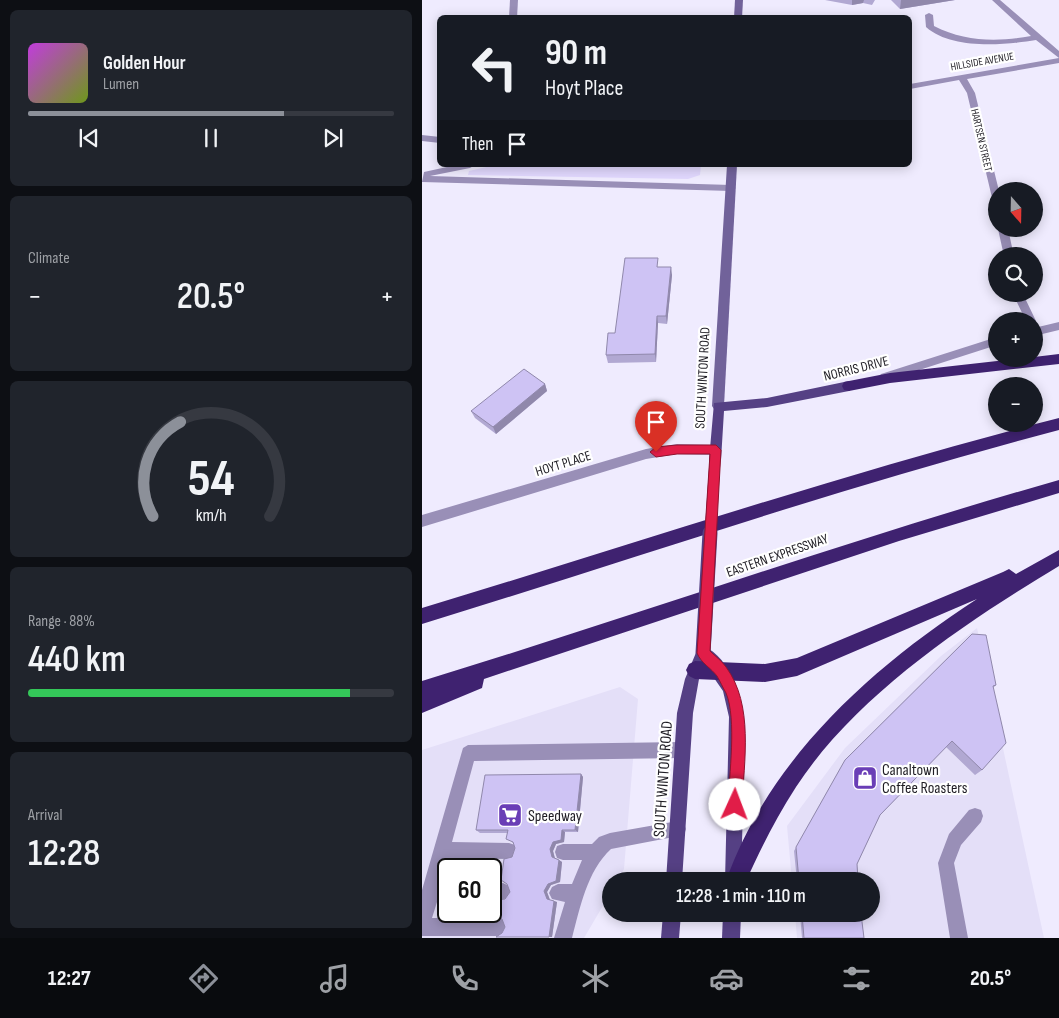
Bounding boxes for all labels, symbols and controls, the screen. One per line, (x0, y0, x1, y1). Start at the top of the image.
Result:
text: 90 m (545, 32, 607, 75)
icon: left (462, 35, 527, 100)
street label: HILLSIDE AVENUE (949, 50, 1015, 73)
text: Golden Hour (103, 52, 186, 75)
text: Lumen (103, 75, 139, 94)
text: Hoyt Place (545, 75, 623, 102)
street label: HARTSEN STREET (968, 108, 995, 173)
icon: previous (75, 124, 103, 152)
icon: pause (197, 124, 225, 152)
icon: next (319, 124, 347, 152)
icon: arrive (503, 130, 531, 158)
text: Then (462, 133, 493, 156)
north arrow (988, 182, 1043, 238)
map controls (988, 182, 1043, 432)
button: search (988, 247, 1043, 302)
text: Climate (28, 249, 70, 268)
text: 20.5° (177, 274, 245, 319)
text: − (28, 280, 42, 313)
text: + (380, 280, 394, 313)
button: + (988, 312, 1043, 367)
street label: SOUTH WINTON ROAD (691, 327, 714, 429)
street label: NORRIS DRIVE (822, 352, 891, 385)
button: − (988, 377, 1043, 432)
pin (635, 401, 677, 452)
icon: arrive (642, 408, 670, 436)
street label: HOYT PLACE (533, 447, 593, 480)
text: 54 (187, 448, 235, 511)
text: km/h (196, 505, 226, 526)
street label: EASTERN EXPRESSWAY (724, 530, 830, 581)
text: Range · 88% (28, 612, 95, 631)
text: 440 km (28, 637, 126, 682)
street label: SOUTH WINTON ROAD (650, 720, 677, 838)
place label: Canaltown Coffee Roasters (882, 761, 968, 798)
shop icon: Canaltown Coffee Roasters (852, 765, 878, 791)
position arrow (708, 778, 760, 830)
supermarket icon: Speedway (497, 802, 523, 828)
text: Arrival (28, 806, 62, 825)
place label: Speedway (528, 807, 582, 826)
text: 12:28 (28, 831, 100, 876)
speed limit sign: 60 (437, 858, 502, 923)
text: 12:28 · 1 min · 110 m (676, 885, 806, 908)
icon: directions (186, 961, 221, 996)
icon: music (317, 961, 352, 996)
icon: phone (447, 961, 482, 996)
icon: climate (578, 961, 613, 996)
icon: car (709, 961, 744, 996)
icon: filters (839, 961, 874, 996)
text: 12:27 (48, 965, 90, 992)
text: 20.5° (970, 965, 1011, 992)

